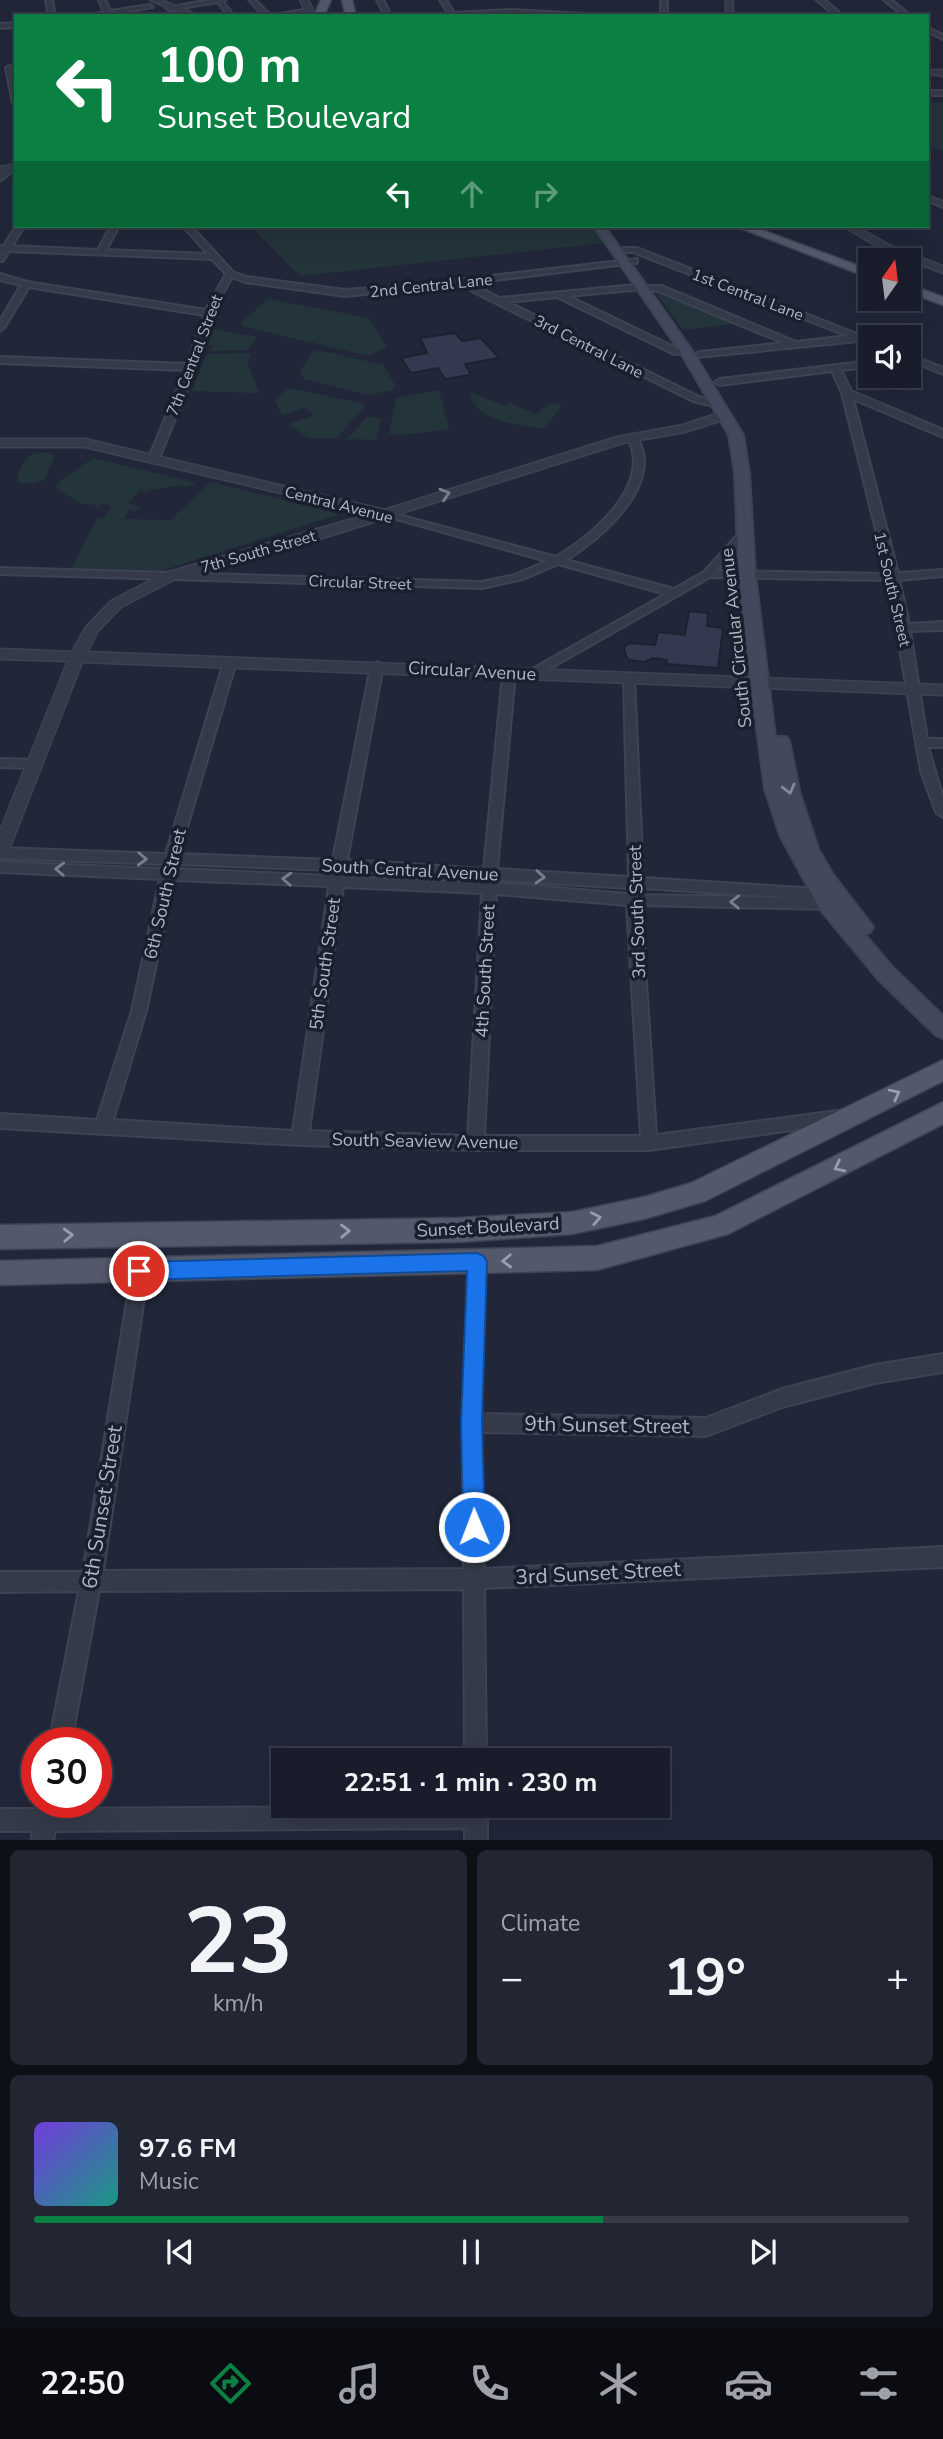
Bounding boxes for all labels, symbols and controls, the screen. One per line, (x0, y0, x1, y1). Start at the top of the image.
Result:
text: 100 m (157, 32, 301, 99)
icon: left (42, 42, 133, 133)
text: Sunset Boulevard (157, 96, 411, 139)
icon: left (380, 175, 418, 213)
icon: ahead (453, 175, 491, 213)
icon: right (526, 175, 564, 213)
north arrow (858, 248, 920, 312)
map controls (858, 248, 921, 388)
street label: 1st Central Lane (689, 264, 807, 326)
street label: 2nd Central Lane (369, 269, 494, 303)
street label: 7th Central Street (162, 291, 228, 419)
street label: 3rd Central Lane (530, 310, 647, 384)
button: sound (858, 325, 921, 388)
street label: Central Avenue (282, 481, 395, 529)
one-way arrow (439, 487, 451, 502)
street label: 7th South Street (198, 525, 319, 579)
street label: 1st South Street (868, 530, 916, 649)
street label: South Circular Avenue (715, 547, 757, 729)
street label: Circular Street (308, 570, 412, 596)
street label: Circular Avenue (407, 656, 537, 686)
one-way arrow (781, 783, 795, 795)
street label: 6th South Street (138, 826, 192, 962)
street label: 3rd South Street (623, 844, 651, 979)
one-way arrow (136, 851, 147, 866)
street label: South Central Avenue (321, 853, 499, 887)
one-way arrow (54, 861, 65, 876)
one-way arrow (535, 869, 546, 884)
one-way arrow (282, 872, 293, 887)
one-way arrow (729, 894, 739, 910)
street label: 5th South Street (304, 896, 346, 1032)
street label: 4th South Street (470, 903, 501, 1038)
one-way arrow (888, 1089, 900, 1103)
street label: South Seaview Avenue (332, 1127, 518, 1155)
one-way arrow (834, 1158, 846, 1172)
street label: Sunset Boulevard (416, 1211, 560, 1243)
one-way arrow (590, 1212, 602, 1227)
one-way arrow (340, 1223, 350, 1239)
one-way arrow (63, 1228, 74, 1243)
pin (109, 1241, 169, 1301)
icon: arrive (120, 1252, 158, 1290)
one-way arrow (501, 1253, 512, 1269)
street label: 9th Sunset Street (524, 1410, 690, 1440)
street label: 6th Sunset Street (75, 1423, 129, 1591)
position arrow (437, 1490, 511, 1564)
street label: 3rd Sunset Street (515, 1555, 682, 1591)
speed limit sign: 30 (21, 1727, 112, 1818)
text: 22:51 · 1 min · 230 m (344, 1765, 597, 1800)
text: 23 (184, 1880, 293, 2004)
text: Climate (501, 1908, 580, 1939)
text: 19° (664, 1942, 746, 2013)
text: − (501, 1953, 523, 2004)
text: + (886, 1953, 909, 2004)
text: km/h (213, 1988, 264, 2019)
text: 97.6 FM (139, 2131, 236, 2166)
text: Music (139, 2166, 199, 2197)
icon: previous (161, 2233, 199, 2271)
icon: pause (452, 2233, 490, 2271)
icon: next (744, 2233, 782, 2271)
icon: directions (206, 2359, 255, 2408)
icon: music (335, 2359, 384, 2408)
icon: phone (465, 2359, 514, 2408)
icon: climate (594, 2359, 643, 2408)
icon: car (724, 2359, 773, 2408)
icon: filters (854, 2359, 903, 2408)
text: 22:50 (40, 2362, 125, 2405)

